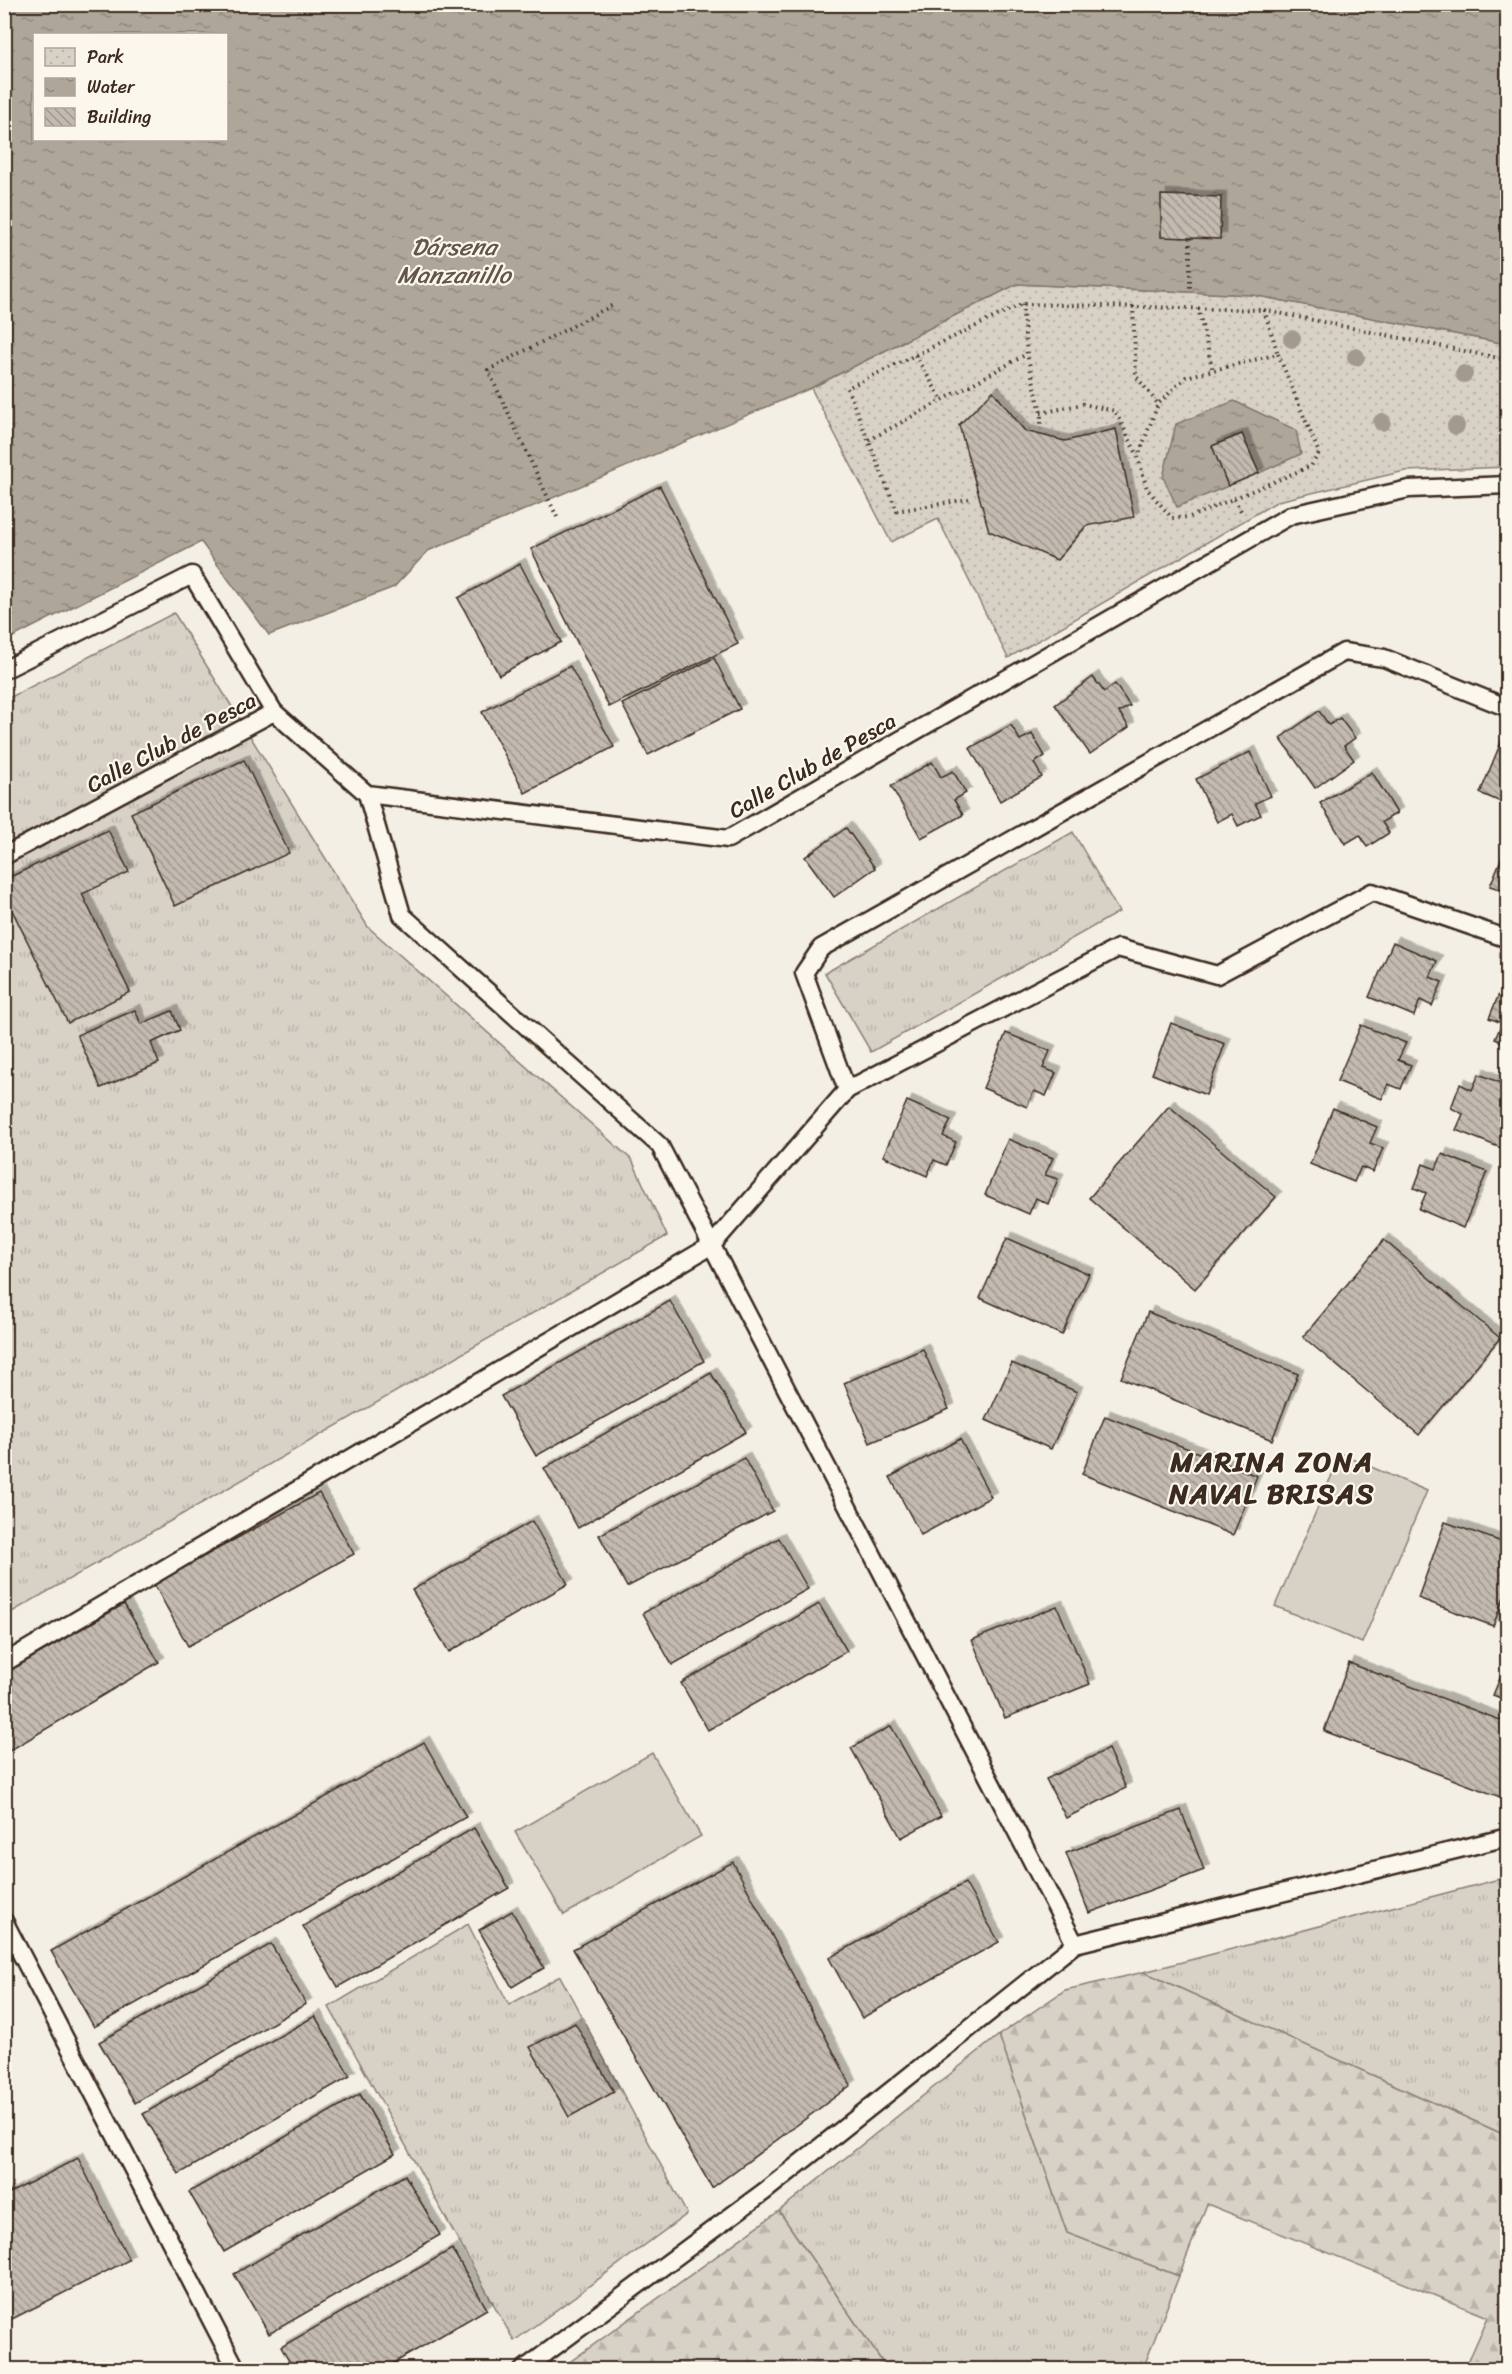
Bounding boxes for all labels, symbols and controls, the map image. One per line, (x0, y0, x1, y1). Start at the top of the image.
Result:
legend (33, 33, 228, 141)
text: Park (87, 41, 124, 73)
text: Water (87, 71, 136, 103)
text: Building (87, 101, 151, 133)
water label: Dársena Manzanillo (397, 226, 513, 296)
street label: Calle Club de Pesca (79, 681, 264, 804)
street label: Calle Club de Pesca (721, 701, 904, 829)
district label: MARINA ZONA NAVAL BRISAS (1168, 1437, 1375, 1518)

